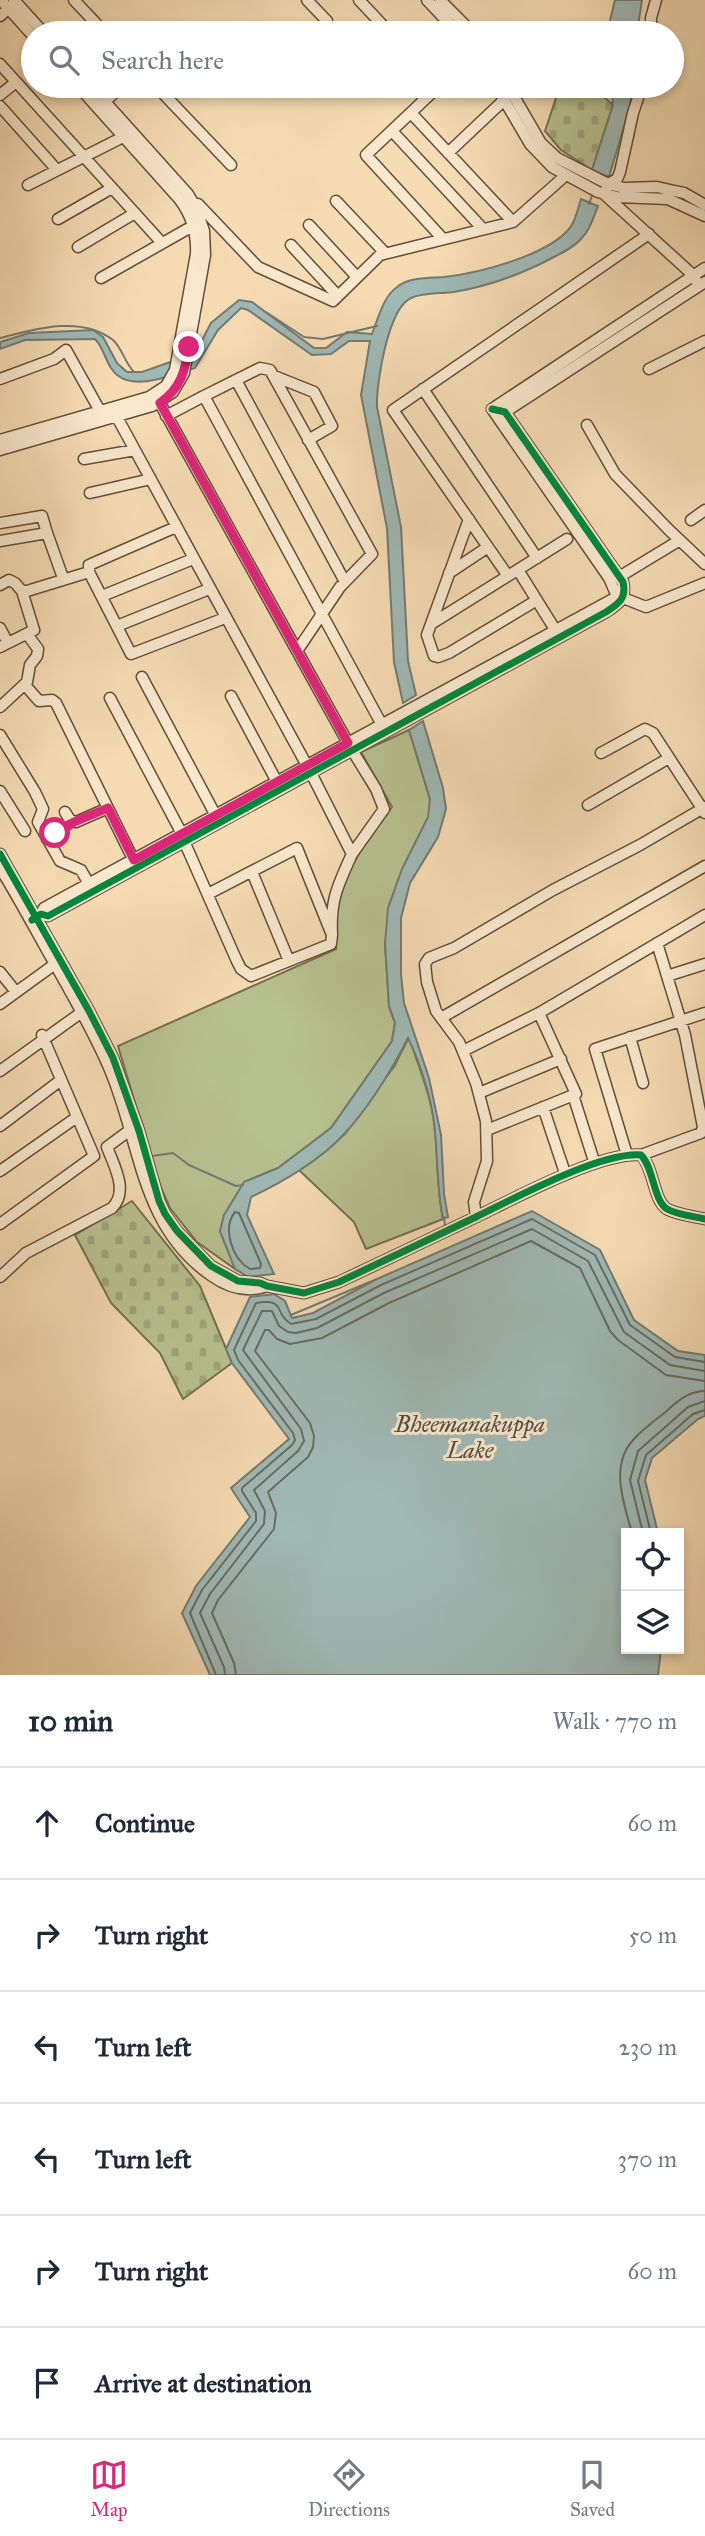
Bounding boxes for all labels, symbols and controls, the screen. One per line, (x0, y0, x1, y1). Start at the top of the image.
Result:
search box (21, 21, 684, 98)
icon: search (45, 41, 83, 79)
text: Search here (101, 44, 224, 76)
route end (173, 331, 204, 362)
route start (39, 817, 70, 848)
water label: Bheemanakuppa Lake (394, 1410, 545, 1464)
map controls (621, 1528, 684, 1654)
button: locate (621, 1528, 684, 1591)
button: layers (621, 1591, 684, 1654)
text: 10 min (28, 1703, 113, 1739)
text: Walk · 770 m (553, 1707, 677, 1735)
icon: ahead (28, 1804, 66, 1842)
text: Continue (95, 1807, 195, 1839)
text: 60 m (628, 1809, 677, 1837)
icon: right (28, 1916, 66, 1954)
text: Turn right (95, 1919, 208, 1951)
text: 50 m (629, 1921, 677, 1949)
icon: left (28, 2028, 66, 2066)
text: Turn left (95, 2031, 191, 2063)
text: 230 m (619, 2033, 677, 2061)
icon: left (28, 2140, 66, 2178)
text: Turn left (95, 2143, 191, 2175)
text: 370 m (618, 2145, 677, 2173)
icon: right (28, 2252, 66, 2290)
text: Turn right (95, 2255, 208, 2287)
text: 60 m (628, 2257, 677, 2285)
icon: arrive (28, 2364, 66, 2402)
text: Arrive at destination (95, 2367, 312, 2399)
tab: Map (90, 2456, 128, 2521)
tab: Directions (308, 2456, 390, 2521)
tab: Saved (570, 2456, 615, 2521)

